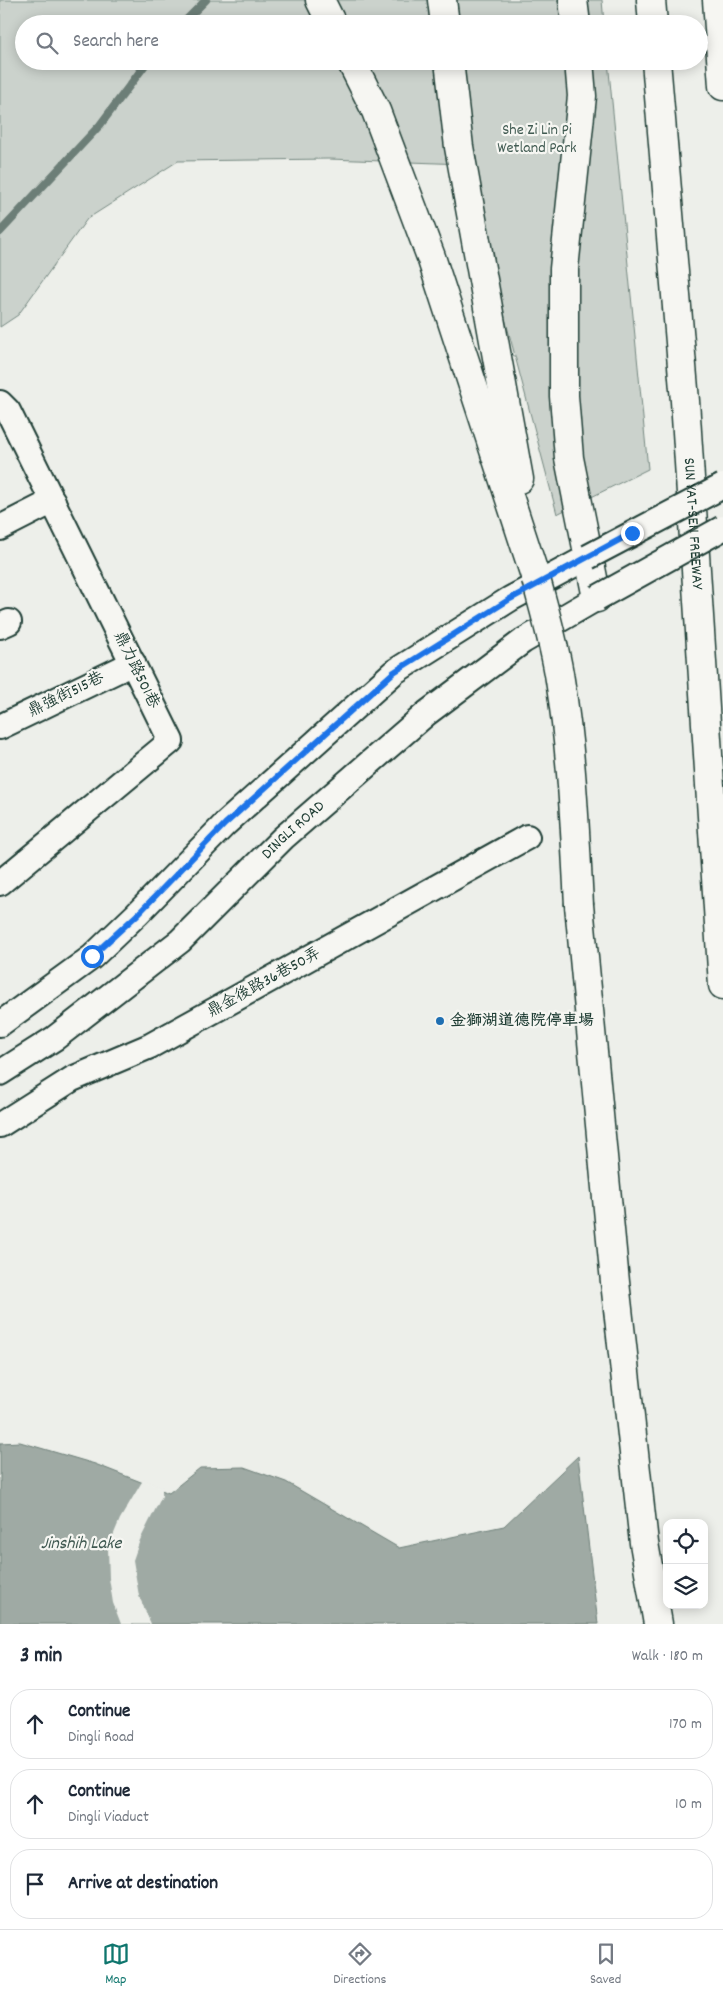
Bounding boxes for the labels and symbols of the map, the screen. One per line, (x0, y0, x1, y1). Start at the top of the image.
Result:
park label: She Zi Lin Pi Wetland Park (497, 119, 577, 160)
street label: SUN YAT-SEN FREEWAY (677, 457, 709, 591)
route end (621, 522, 644, 545)
street label: 鼎力路501巷 (107, 627, 165, 713)
street label: 鼎強街515巷 (24, 667, 108, 723)
street label: DINGLI ROAD (256, 795, 330, 865)
street label: 鼎金後路36巷50弄 (203, 942, 325, 1024)
route start (81, 945, 104, 968)
place label: 金獅湖道德院停車場 (450, 1010, 594, 1033)
marker: 金獅湖道德院停車場 (434, 1015, 446, 1027)
water label: Jinshih Lake (41, 1532, 122, 1557)

